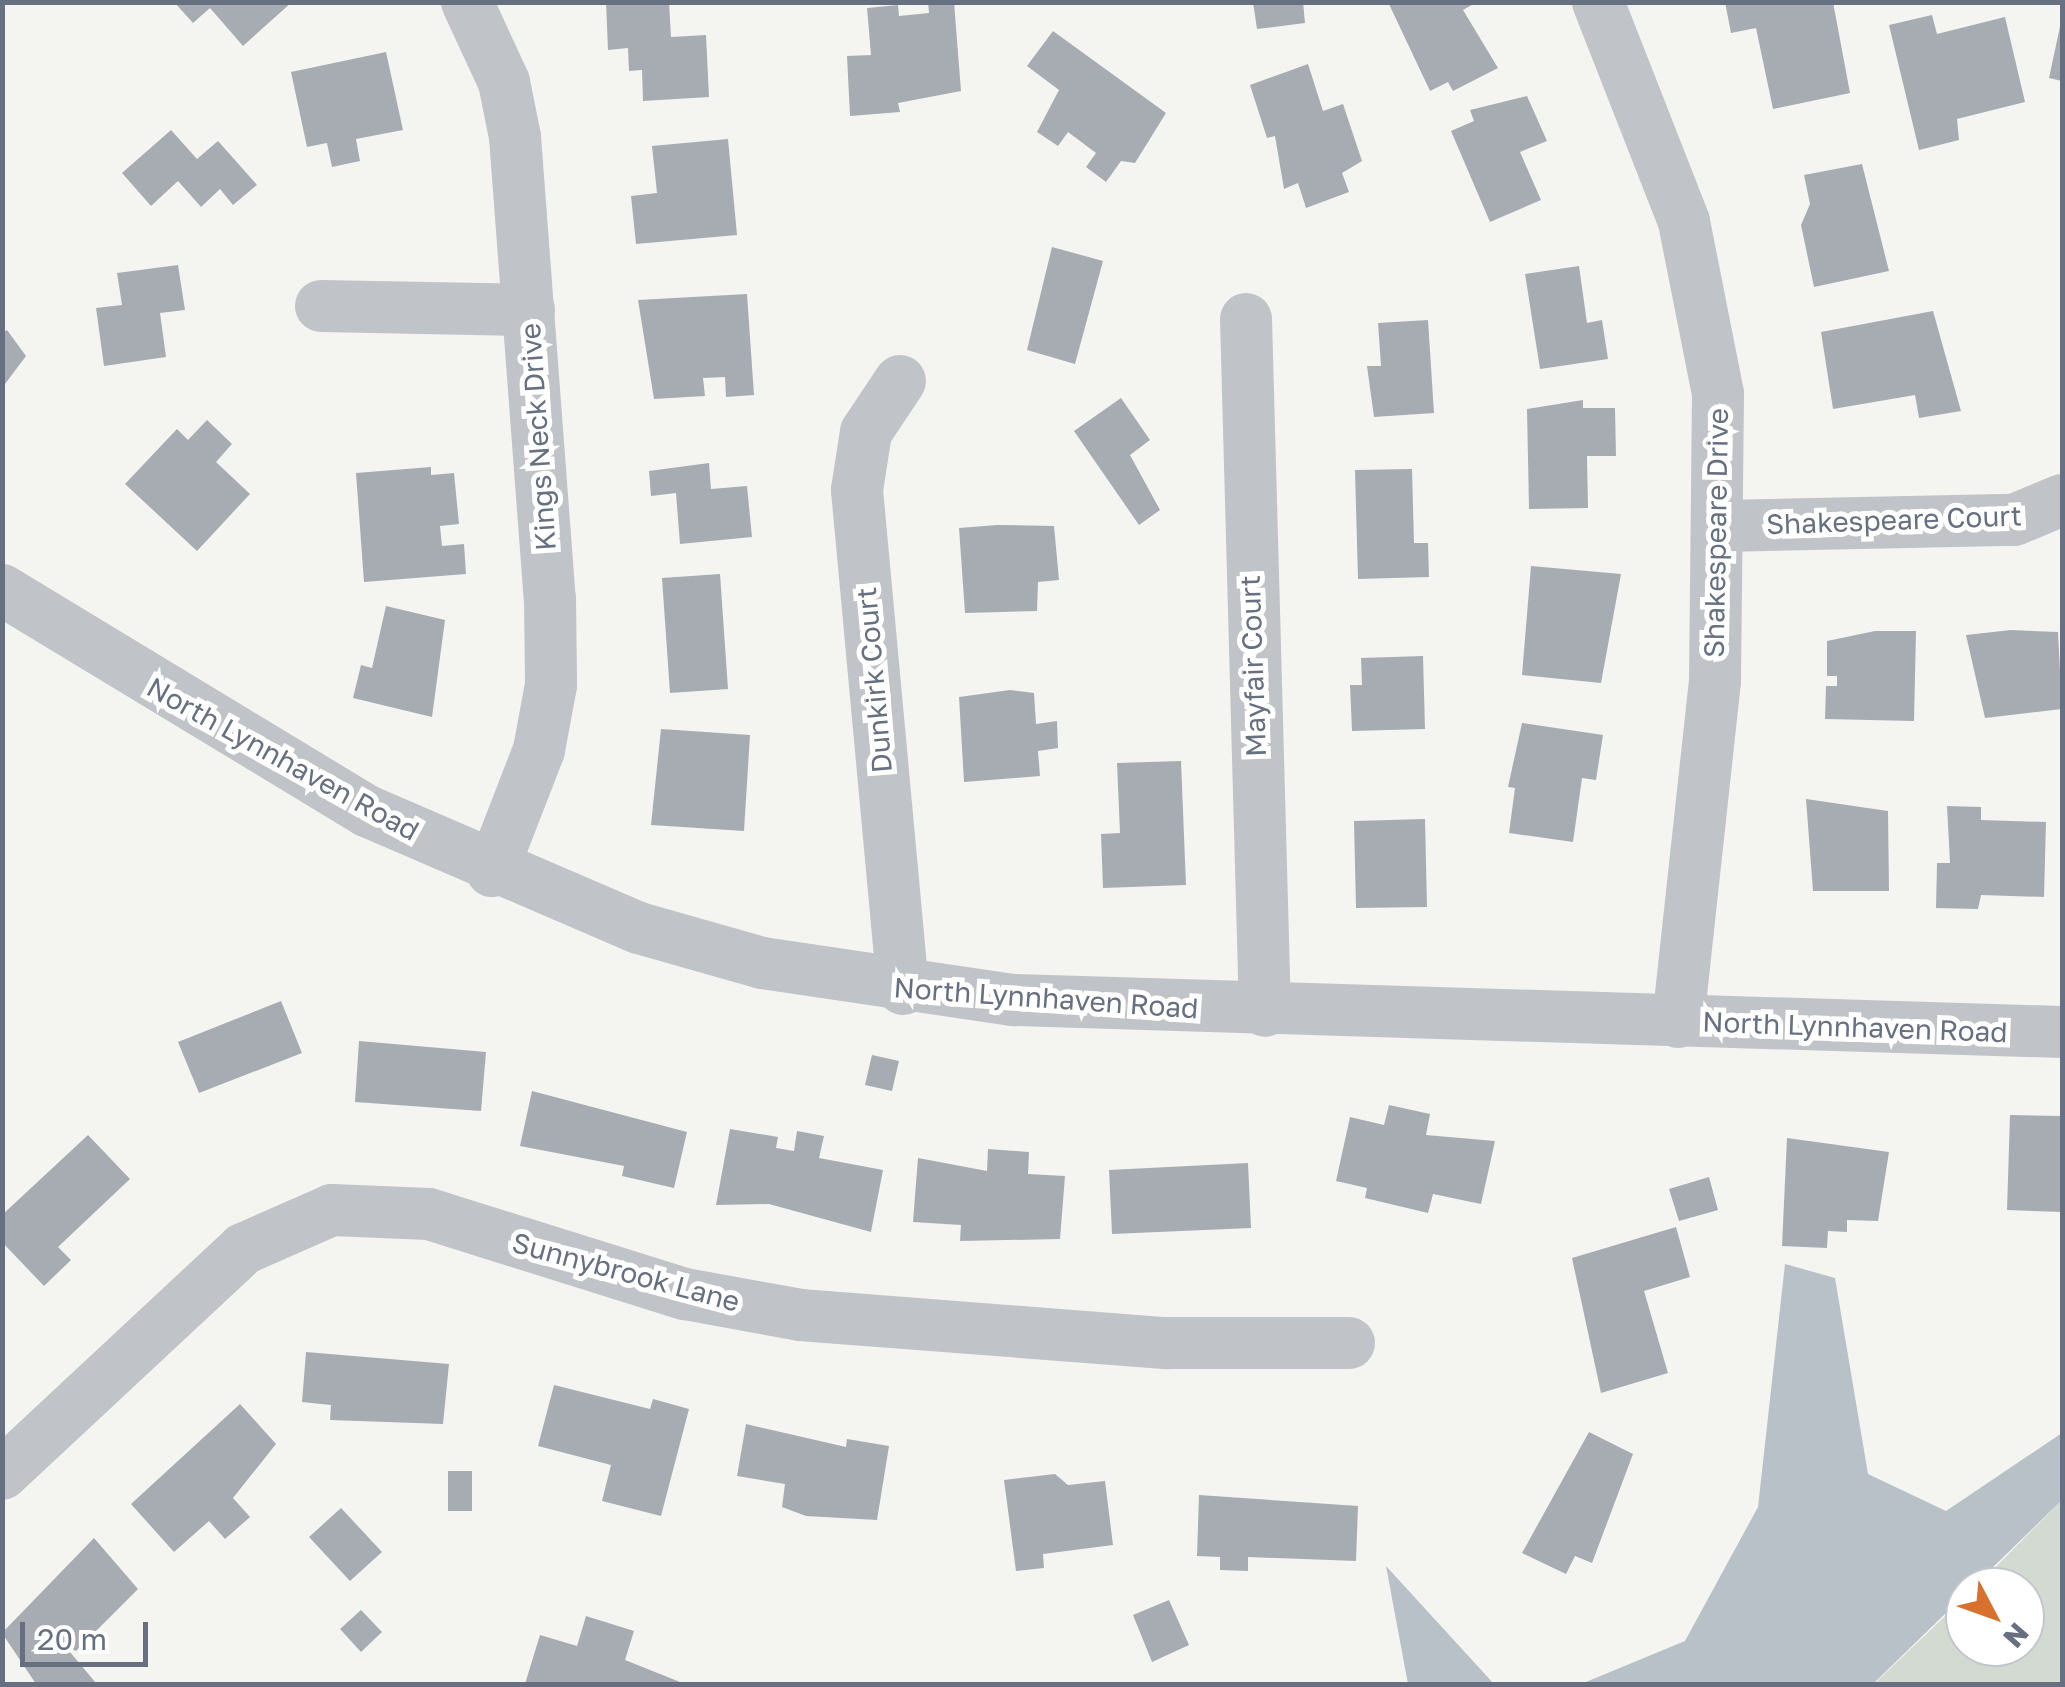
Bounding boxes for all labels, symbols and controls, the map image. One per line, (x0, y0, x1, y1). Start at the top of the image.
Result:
street label: Kings Neck Drive (513, 322, 563, 552)
street label: Shakespeare Drive (1697, 408, 1735, 658)
street label: Shakespeare Court (1766, 499, 2022, 541)
street label: Mayfair Court (1233, 574, 1273, 758)
street label: Dunkirk Court (849, 586, 899, 774)
street label: North Lynnhaven Road (141, 670, 425, 848)
street label: North Lynnhaven Road (892, 971, 1200, 1025)
street label: North Lynnhaven Road (1702, 1005, 2008, 1049)
street label: Sunnybrook Lane (509, 1225, 743, 1319)
north arrow (1945, 1567, 2045, 1667)
scale bar (25, 1602, 152, 1664)
text: N (1997, 1617, 2036, 1655)
text: 20 m (37, 1621, 107, 1657)

